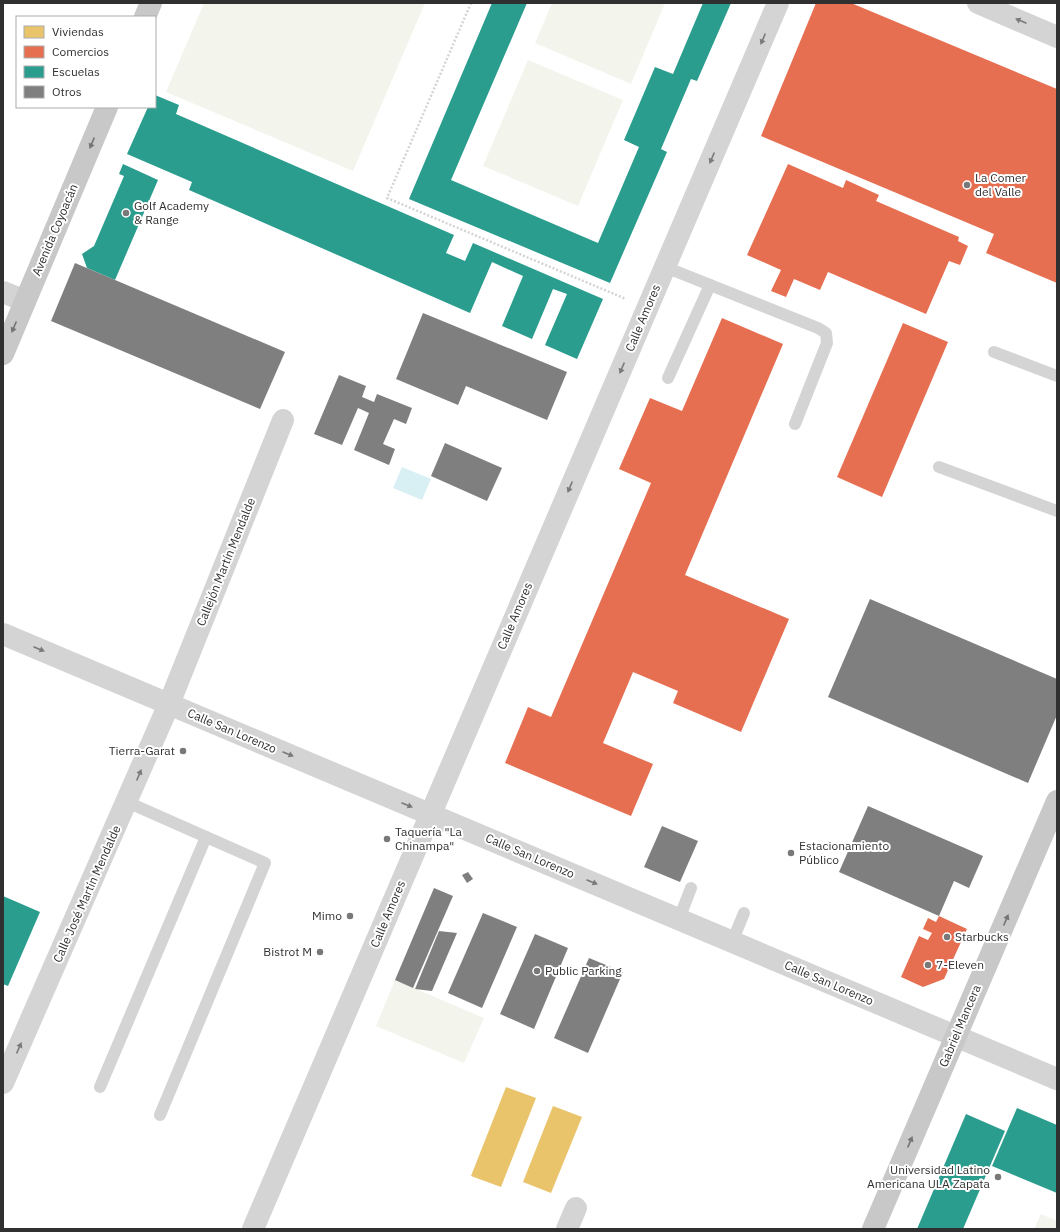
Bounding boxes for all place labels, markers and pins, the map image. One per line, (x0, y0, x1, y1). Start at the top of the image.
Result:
place label: La Comer del Valle (975, 170, 1026, 199)
marker: La Comer del Valle (962, 180, 972, 190)
place label: Golf Academy & Range (134, 198, 209, 227)
marker: Golf Academy & Range (121, 208, 131, 218)
place label: Tierra-Garat (109, 743, 175, 758)
marker: Tierra-Garat (178, 746, 188, 756)
place label: Taquería "La Chinampa" (395, 824, 462, 853)
marker: Taquería "La Chinampa" (382, 834, 392, 844)
place label: Estacionamiento Público (799, 838, 889, 867)
marker: Estacionamiento Público (786, 848, 796, 858)
place label: Mimo (312, 908, 342, 923)
marker: Mimo (345, 911, 355, 921)
place label: Starbucks (955, 929, 1009, 944)
marker: Starbucks (942, 932, 952, 942)
place label: Bistrot M (263, 944, 312, 959)
marker: Bistrot M (315, 947, 325, 957)
place label: 7-Eleven (936, 957, 984, 972)
marker: 7-Eleven (923, 960, 933, 970)
place label: Public Parking (545, 963, 622, 978)
marker: Public Parking (532, 966, 542, 976)
place label: Universidad Latino Americana ULA Zapata (867, 1162, 991, 1191)
marker: Universidad Latino Americana ULA Zapata (993, 1172, 1003, 1182)

